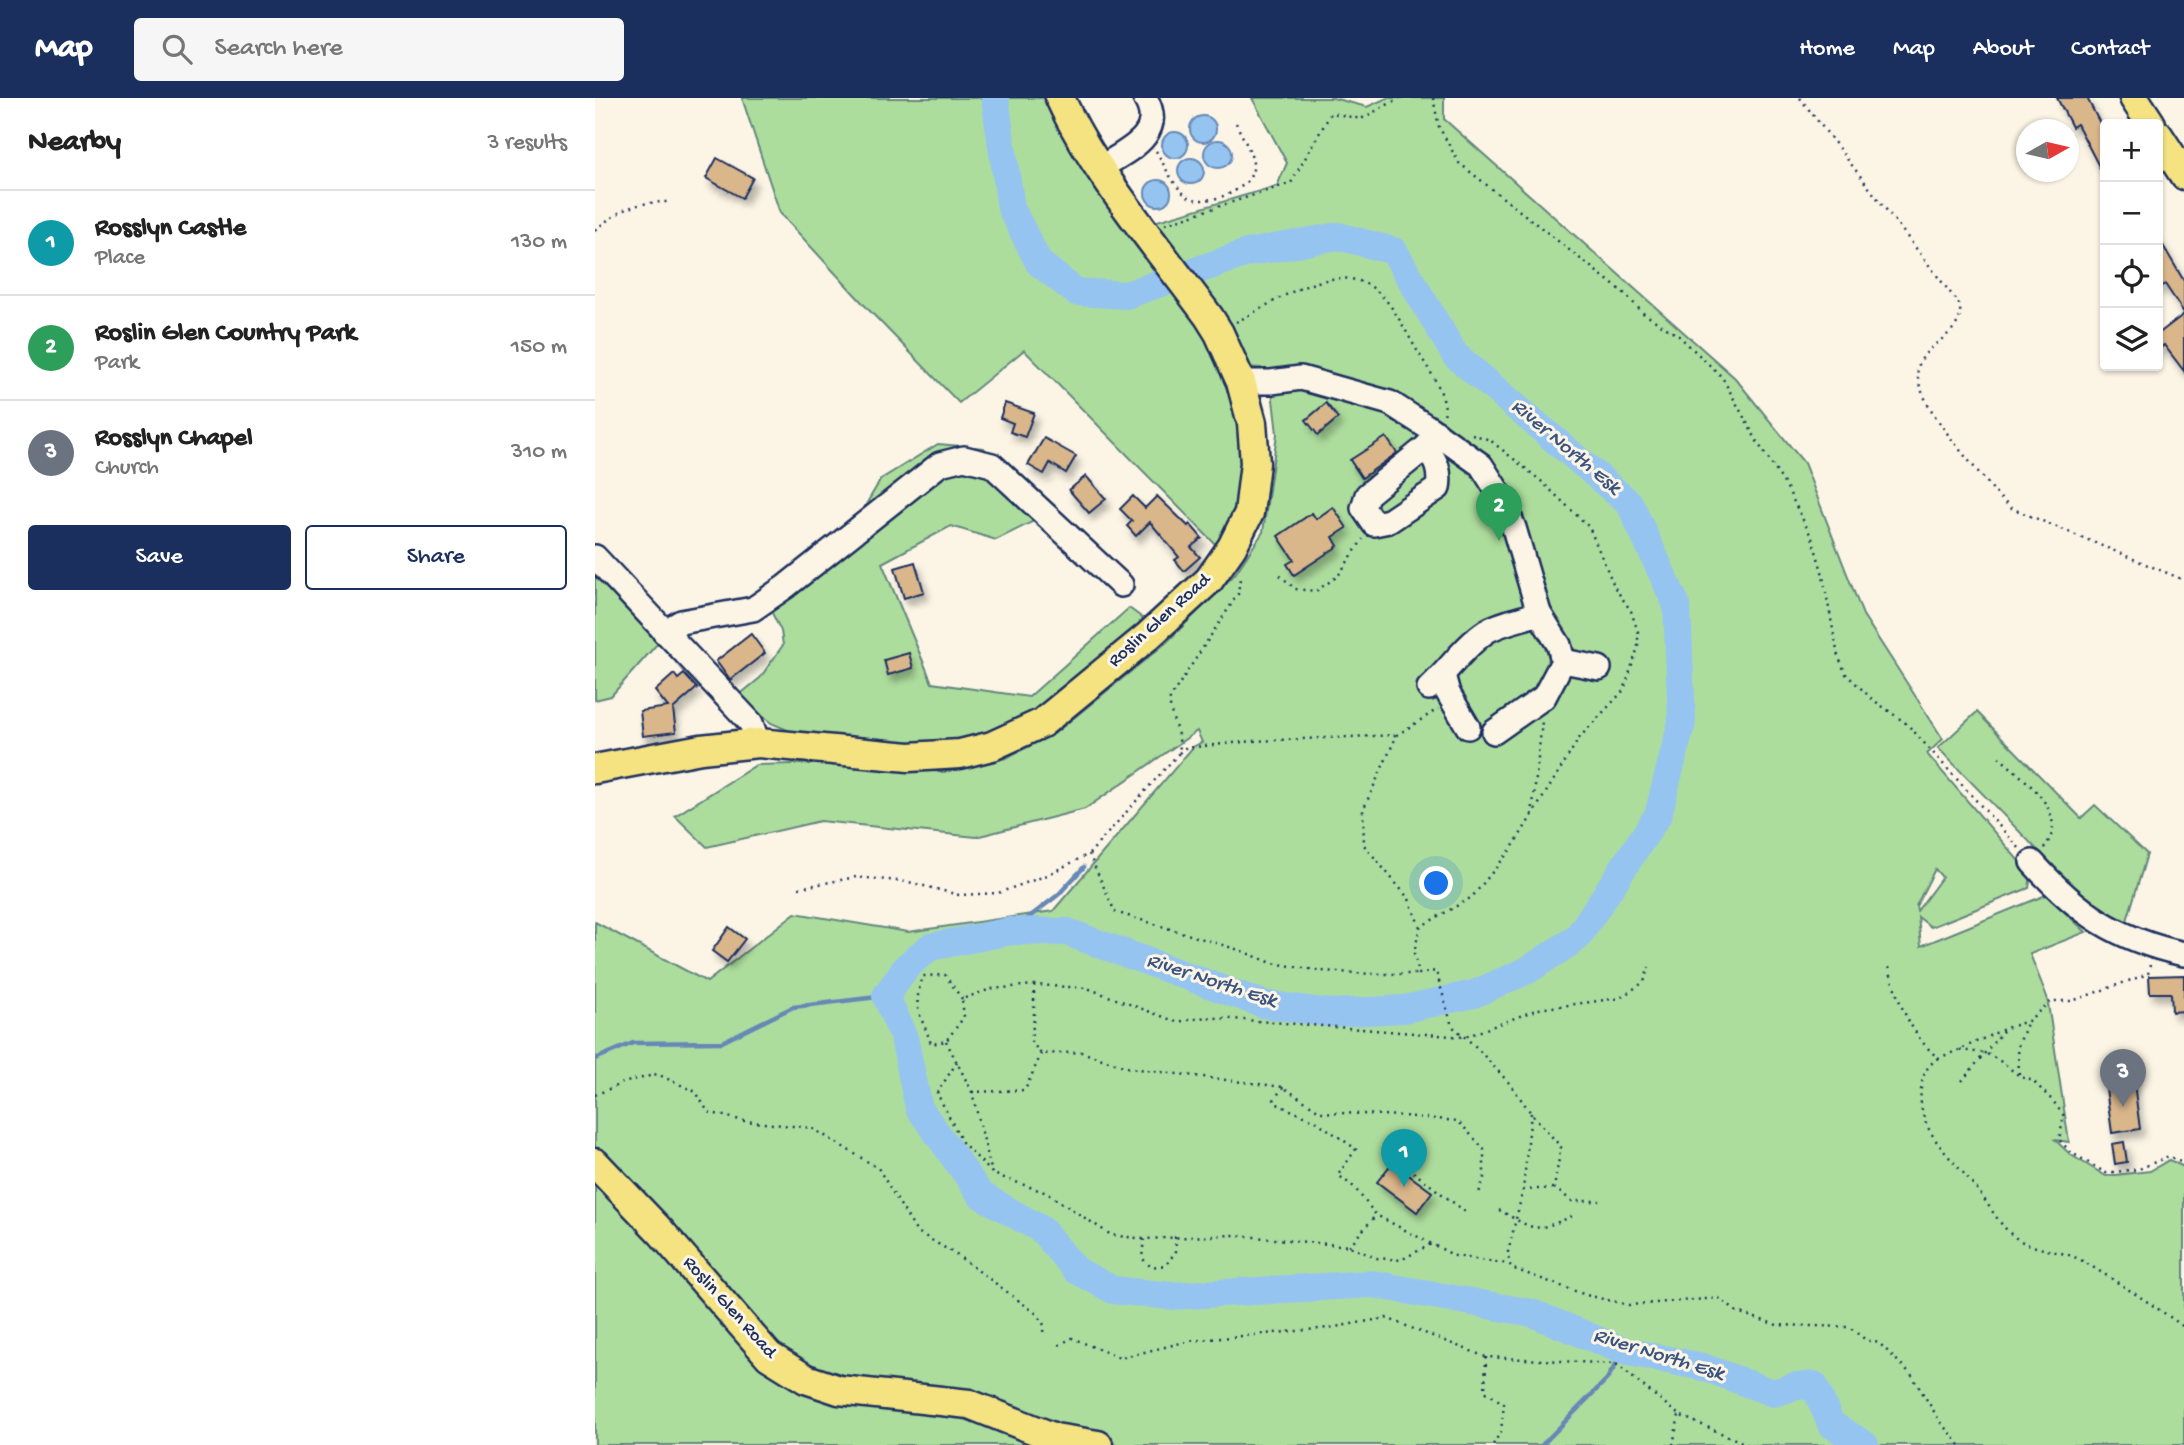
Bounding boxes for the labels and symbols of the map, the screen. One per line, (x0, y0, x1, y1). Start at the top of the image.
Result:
north arrow (2016, 119, 2079, 182)
water label: River North Esk (1505, 395, 1627, 503)
pin: 2 (1476, 483, 1522, 541)
street label: Roslin Glen Road (1104, 568, 1217, 673)
your location (1419, 866, 1453, 900)
water label: River North Esk (1143, 949, 1282, 1016)
pin: 3 (2100, 1049, 2146, 1107)
pin: 1 (1381, 1129, 1427, 1187)
street label: Roslin Glen Road (677, 1252, 782, 1365)
water label: River North Esk (1590, 1324, 1729, 1388)

